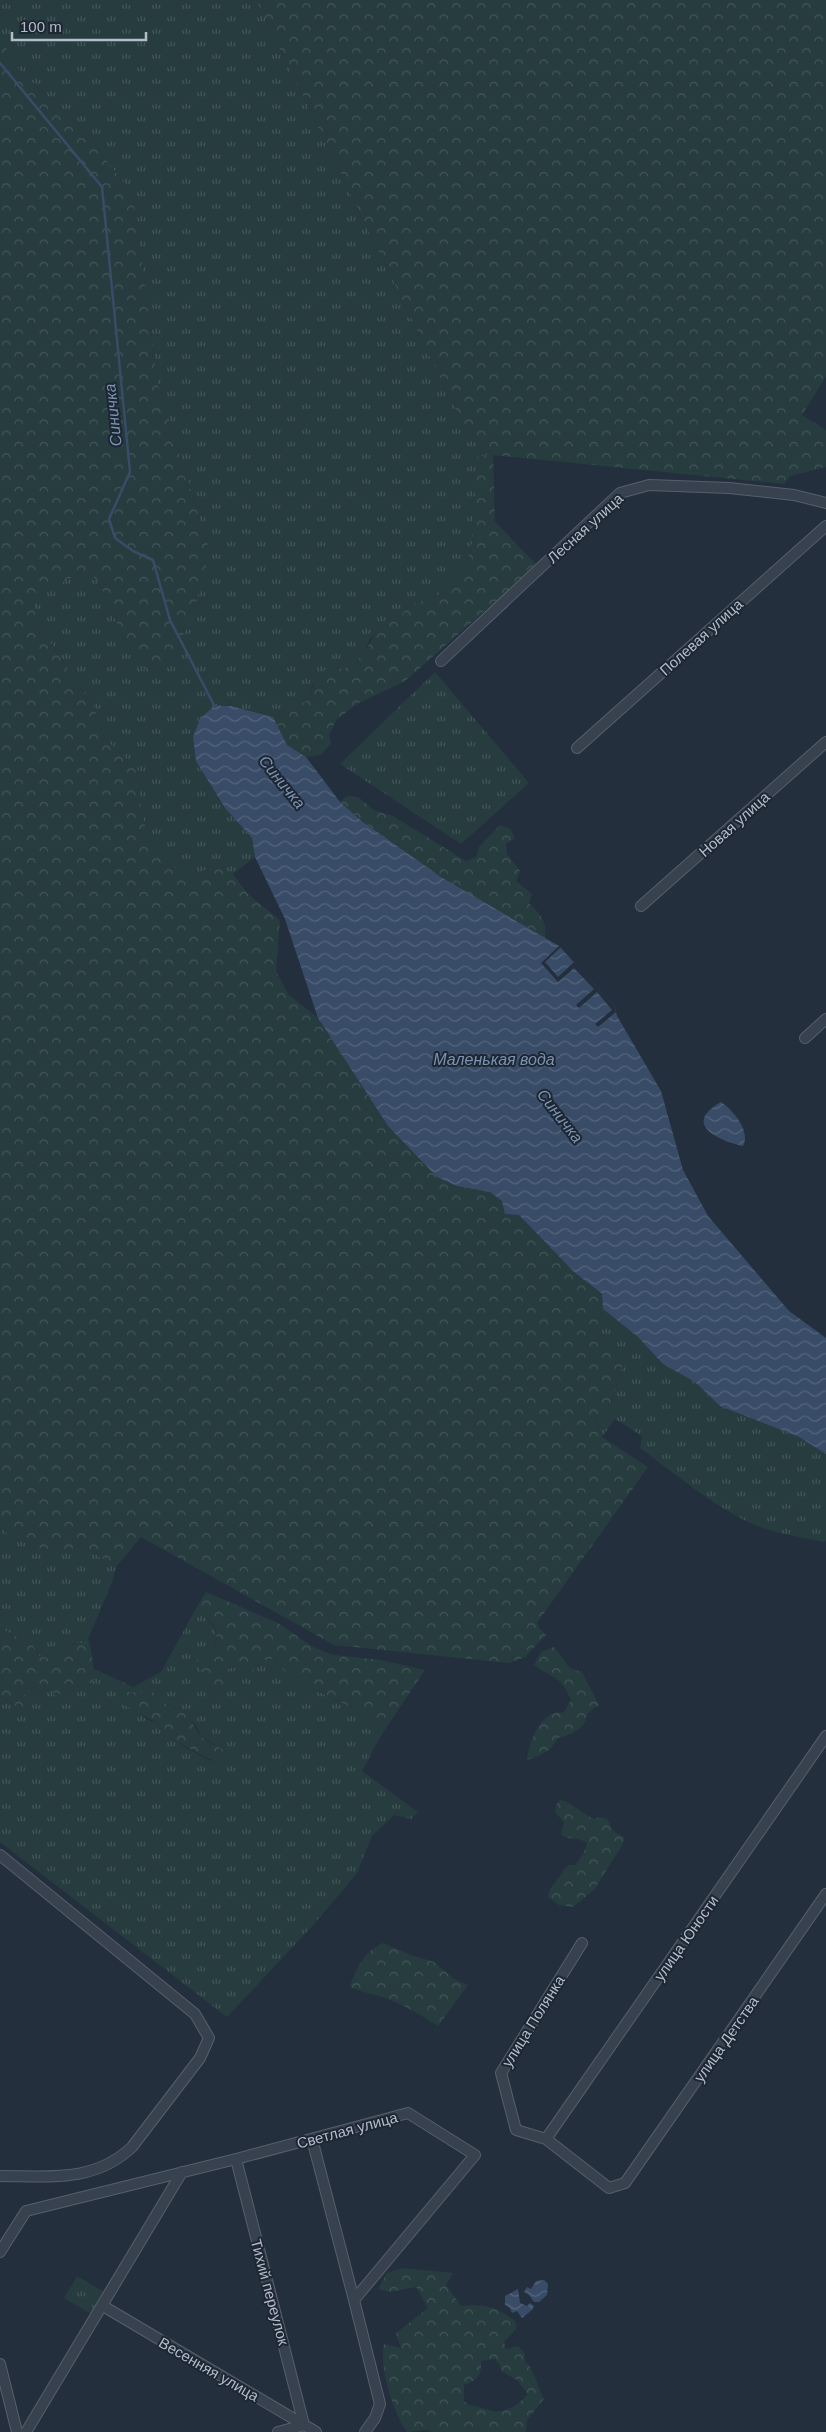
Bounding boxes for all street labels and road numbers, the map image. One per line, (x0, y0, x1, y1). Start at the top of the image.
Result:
street label: Лесная улица (544, 489, 627, 566)
street label: Полевая улица (656, 595, 746, 679)
street label: Новая улица (695, 788, 773, 860)
street label: улица Юности (650, 1892, 722, 1984)
street label: улица Полянка (498, 1972, 568, 2070)
street label: улица Детства (690, 1992, 762, 2085)
street label: Светлая улица (295, 2108, 400, 2152)
street label: Тихий переулок (248, 2237, 292, 2347)
street label: Весенняя улица (156, 2334, 262, 2405)

